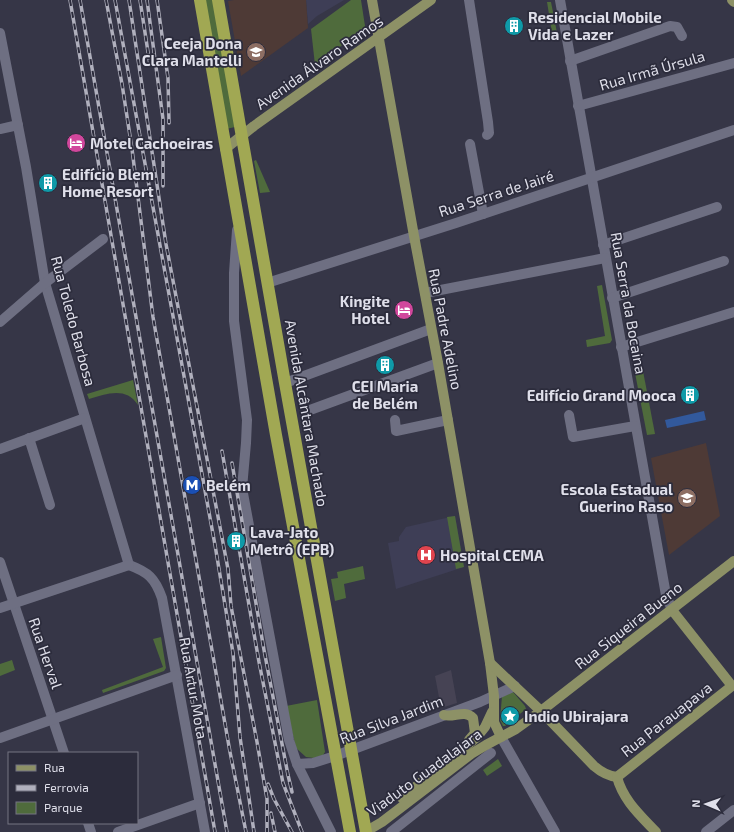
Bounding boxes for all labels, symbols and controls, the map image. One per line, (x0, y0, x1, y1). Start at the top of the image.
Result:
place label: Residencial Mobile Vida e Lazer (528, 8, 662, 43)
street label: Avenida Álvaro Ramos (252, 11, 386, 113)
building icon: Residencial Mobile Vida e Lazer (503, 15, 525, 37)
place label: Ceeja Dona Clara Mantelli (142, 34, 242, 69)
school or university icon: Ceeja Dona Clara Mantelli (245, 41, 267, 63)
street label: Rua Irmã Úrsula (597, 46, 707, 94)
hotel icon: Motel Cachoeiras (65, 132, 87, 154)
place label: Motel Cachoeiras (90, 134, 213, 152)
place label: Edifício Blem Home Resort (62, 165, 154, 200)
street label: Rua Serra de Jairé (436, 166, 556, 220)
building icon: Edifício Blem Home Resort (37, 172, 59, 194)
street label: Rua Serra da Bocaina (608, 231, 650, 375)
street label: Rua Toledo Barbosa (48, 254, 100, 388)
street label: Rua Padre Adelino (425, 267, 467, 391)
place label: Kingite Hotel (340, 292, 390, 327)
hotel icon: Kingite Hotel (393, 299, 415, 321)
street label: Avenida Alcântara Machado (282, 318, 332, 508)
building icon: CEI Maria de Belém (374, 354, 396, 376)
place label: CEI Maria de Belém (352, 377, 418, 412)
building icon: Edifício Grand Mooca (679, 384, 701, 406)
place label: Edifício Grand Mooca (527, 386, 676, 404)
metro station icon: Belém (181, 474, 203, 496)
place label: Belém (206, 476, 251, 494)
place label: Escola Estadual Guerino Raso (561, 480, 673, 515)
school or university icon: Escola Estadual Guerino Raso (676, 487, 698, 509)
place label: Lava-Jato Metrô (EPB) (250, 523, 334, 558)
building icon: Lava-Jato Metrô (EPB) (225, 530, 247, 552)
hospital icon: Hospital CEMA (415, 544, 437, 566)
place label: Hospital CEMA (440, 546, 544, 564)
street label: Rua Siqueira Bueno (571, 578, 685, 672)
street label: Rua Herval (25, 615, 67, 691)
street label: Rua Artur Mota (176, 636, 212, 740)
street label: Rua Parauapava (617, 678, 715, 760)
street label: Rua Silva Jardim (337, 691, 445, 747)
place icon: Indio Ubirajara (499, 705, 521, 727)
place label: Indio Ubirajara (524, 707, 628, 725)
street label: Viaduto Guadalajara (363, 724, 486, 821)
legend (8, 752, 138, 824)
text: Rua (44, 760, 65, 774)
text: Ferrovia (44, 780, 89, 794)
north arrow (686, 784, 726, 824)
text: N (689, 799, 702, 808)
text: Parque (44, 800, 82, 814)

